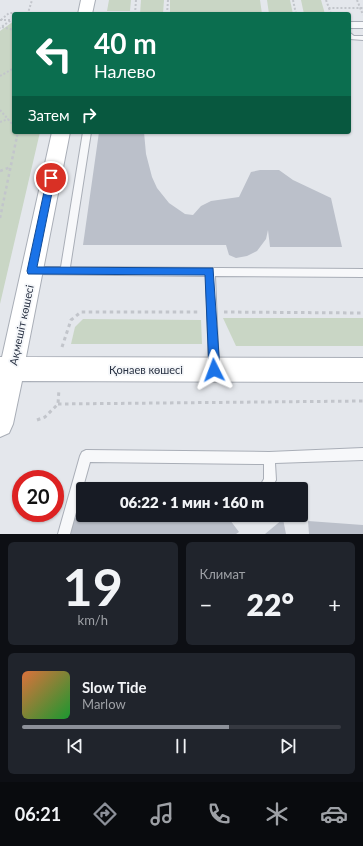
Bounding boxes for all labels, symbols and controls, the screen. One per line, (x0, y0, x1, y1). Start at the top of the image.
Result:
text: 40 m (94, 26, 157, 60)
icon: left (28, 28, 80, 80)
text: Налево (94, 60, 156, 82)
icon: right (78, 104, 100, 126)
text: Затем (28, 106, 70, 124)
pin (34, 161, 68, 195)
icon: arrive (40, 167, 62, 189)
street label: Ақмешіт көшесі (6, 283, 36, 366)
position arrow (193, 349, 235, 391)
street label: Қонаев көшесі (109, 363, 183, 376)
speed limit sign: 20 (12, 470, 64, 522)
text: 06:22 · 1 мин · 160 m (120, 493, 264, 511)
text: 19 (63, 555, 123, 617)
text: Климат (200, 566, 245, 582)
text: 22° (247, 586, 294, 622)
text: − (200, 591, 212, 618)
text: + (328, 591, 341, 618)
text: km/h (78, 612, 108, 628)
text: Slow Tide (82, 678, 147, 696)
text: Marlow (82, 696, 126, 712)
icon: previous (64, 735, 86, 757)
icon: pause (170, 735, 192, 757)
icon: next (277, 735, 299, 757)
icon: directions (91, 800, 119, 828)
icon: music (148, 800, 176, 828)
icon: phone (205, 800, 233, 828)
icon: climate (263, 800, 291, 828)
icon: car (320, 800, 348, 828)
text: 06:21 (15, 803, 61, 825)

